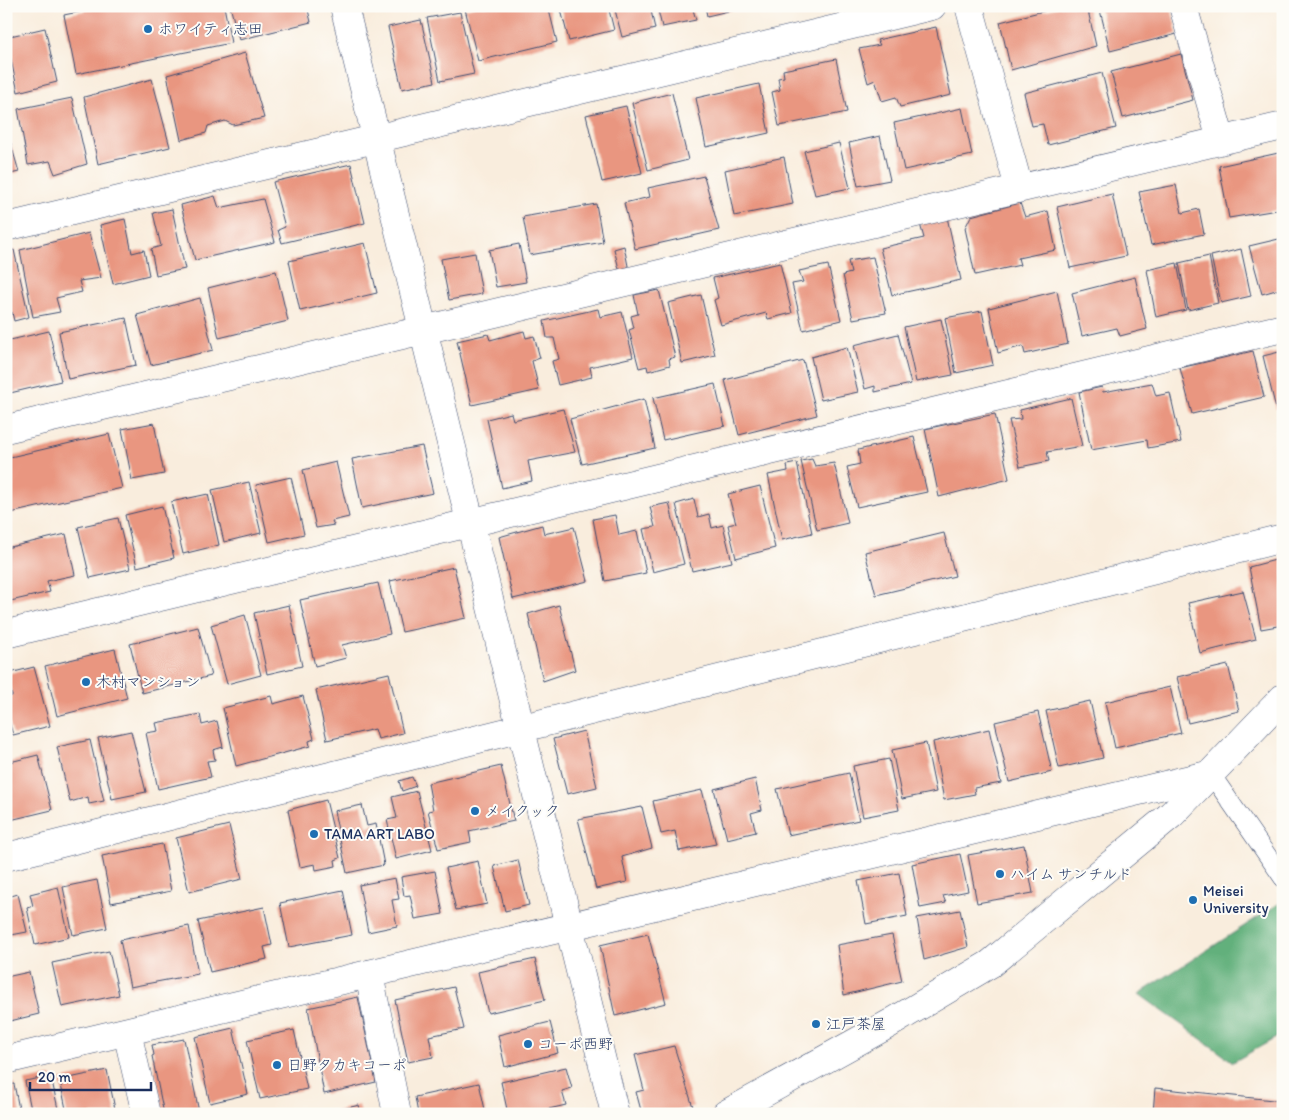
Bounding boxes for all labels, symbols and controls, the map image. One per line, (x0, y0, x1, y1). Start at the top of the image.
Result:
place label: ホワイティ志田 (158, 20, 263, 38)
marker: ホワイティ志田 (142, 23, 154, 35)
place label: 木村マンション (96, 673, 200, 691)
marker: 木村マンション (80, 676, 92, 688)
place label: メイクック (485, 802, 559, 820)
marker: メイクック (469, 805, 481, 817)
place label: TAMA ART LABO (324, 825, 435, 843)
marker: TAMA ART LABO (308, 828, 320, 840)
place label: ハイム サンチルド (1010, 865, 1132, 883)
marker: ハイム サンチルド (994, 868, 1006, 880)
place label: Meisei University (1203, 882, 1268, 917)
marker: Meisei University (1187, 894, 1199, 906)
place label: 江戸茶屋 (826, 1015, 886, 1033)
marker: 江戸茶屋 (810, 1018, 822, 1030)
place label: コーポ西野 (538, 1035, 613, 1053)
marker: コーポ西野 (522, 1038, 534, 1050)
place label: 日野タカキコーポ (287, 1056, 407, 1074)
marker: 日野タカキコーポ (271, 1059, 283, 1071)
scale bar (30, 1060, 151, 1092)
text: 20 m (38, 1068, 72, 1086)

